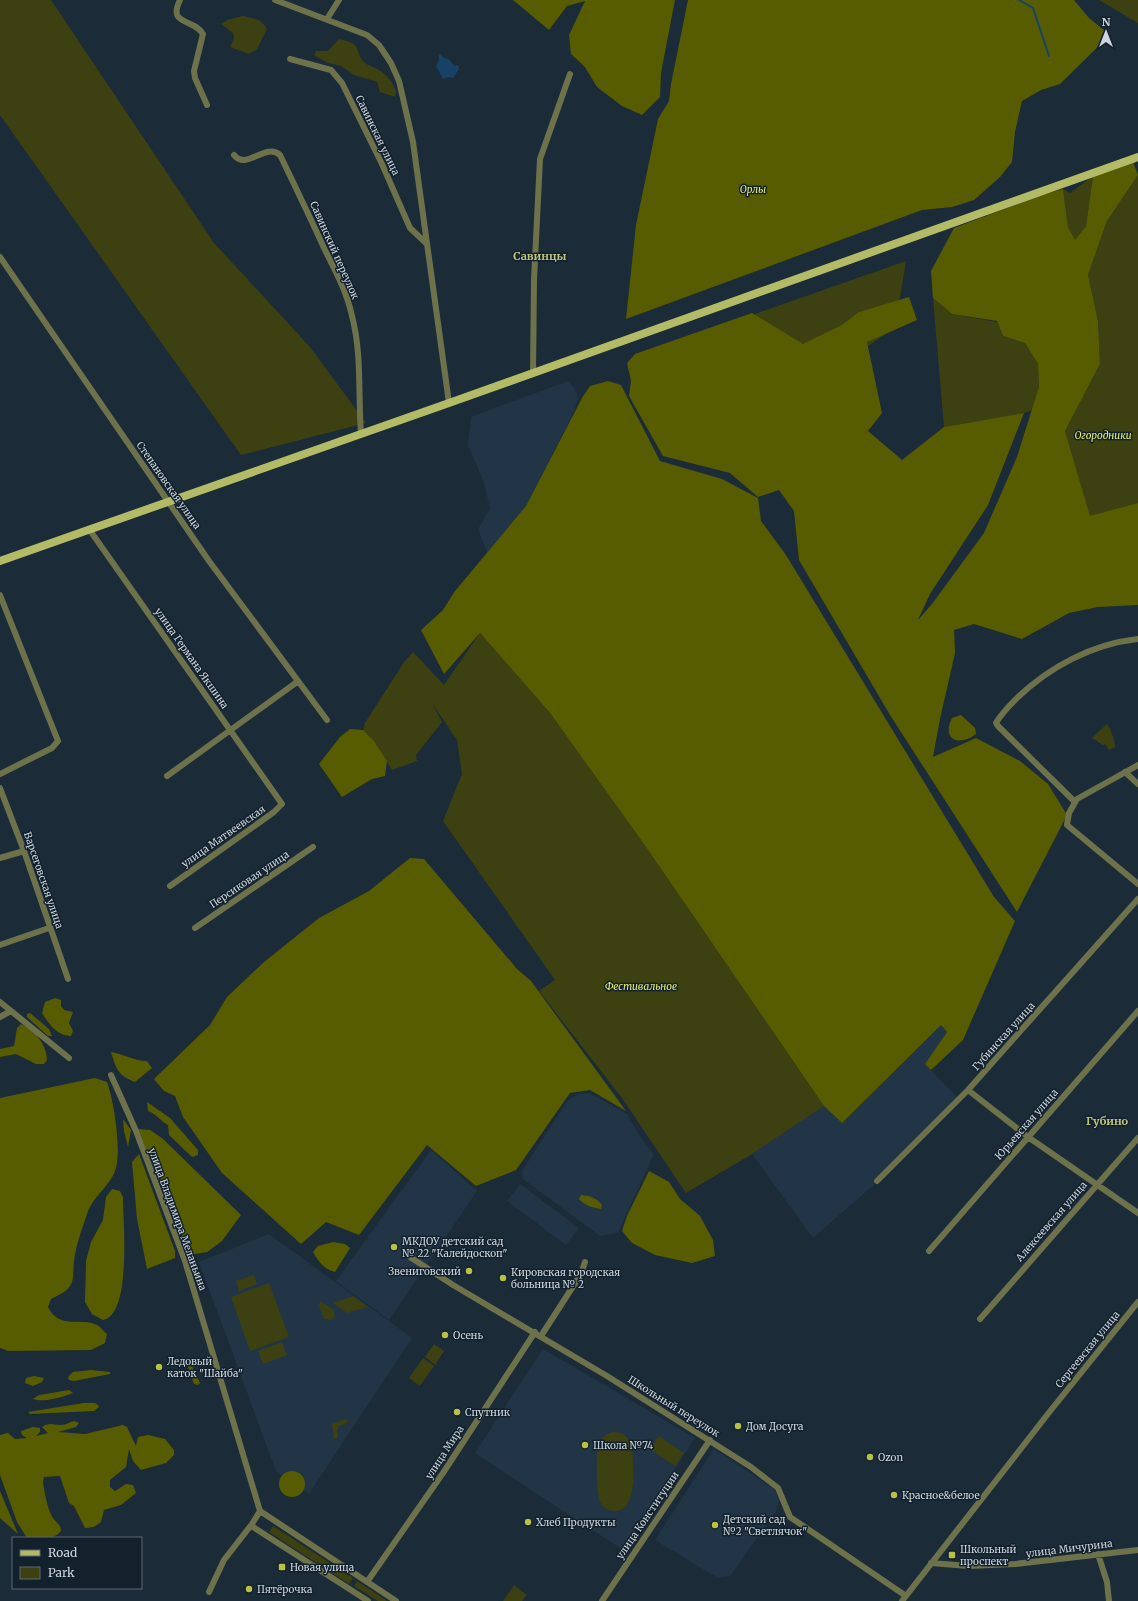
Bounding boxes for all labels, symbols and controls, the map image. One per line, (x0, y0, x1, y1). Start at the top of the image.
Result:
north arrow (1086, 12, 1126, 52)
text: N (1102, 15, 1111, 29)
street label: Савинская улица (353, 93, 403, 178)
park label: Орлы (740, 183, 766, 196)
street label: Савинский переулок (307, 199, 362, 302)
district label: Савинцы (513, 249, 567, 263)
park label: Огородники (1074, 429, 1132, 442)
street label: Степановская улица (133, 439, 204, 532)
street label: улица Германа Якшина (152, 605, 232, 712)
street label: улица Матвеевская (179, 802, 268, 870)
street label: Варсеговская улица (21, 830, 66, 931)
street label: Персиковая улица (207, 847, 292, 911)
park label: Фестивальное (605, 980, 677, 993)
street label: Губинская улица (969, 999, 1038, 1073)
street label: Юрьевская улица (992, 1086, 1061, 1162)
district label: Губино (1086, 1114, 1129, 1128)
street label: улица Владимира Меланьина (146, 1146, 210, 1293)
street label: Алексеевская улица (1012, 1178, 1090, 1265)
place label: МКДОУ детский сад № 22 "Калейдоскоп" (402, 1235, 508, 1260)
marker: МКДОУ детский сад № 22 "Калейдоскоп" (389, 1242, 399, 1252)
place label: Звениговский (388, 1265, 461, 1278)
marker: Звениговский (464, 1266, 474, 1276)
place label: Кировская городская больница № 2 (511, 1266, 620, 1291)
marker: Кировская городская больница № 2 (498, 1273, 508, 1283)
street label: Сергеевская улица (1052, 1308, 1123, 1390)
place label: Осень (453, 1329, 483, 1342)
marker: Осень (440, 1330, 450, 1340)
place label: Ледовый каток "Шайба" (167, 1355, 243, 1380)
marker: Ледовый каток "Шайба" (154, 1362, 164, 1372)
street label: Школьный переулок (625, 1373, 723, 1440)
place label: Спутник (465, 1406, 511, 1419)
marker: Спутник (452, 1407, 462, 1417)
place label: Дом Досуга (746, 1420, 804, 1433)
marker: Дом Досуга (733, 1421, 743, 1431)
street label: улица Мира (422, 1422, 467, 1482)
place label: Школа №74 (593, 1439, 653, 1452)
marker: Школа №74 (580, 1440, 590, 1450)
place label: Ozon (878, 1451, 903, 1464)
marker: Ozon (865, 1452, 875, 1462)
street label: улица Конституции (613, 1469, 682, 1562)
place label: Красное&белое (902, 1489, 980, 1502)
marker: Красное&белое (889, 1490, 899, 1500)
place label: Детский сад №2 "Светлячок" (723, 1513, 807, 1538)
place label: Хлеб Продукты (536, 1516, 616, 1529)
marker: Хлеб Продукты (523, 1517, 533, 1527)
marker: Детский сад №2 "Светлячок" (710, 1520, 720, 1530)
legend (12, 1537, 142, 1589)
street label: улица Мичурина (1025, 1537, 1114, 1560)
place label: Школьный проспект (960, 1543, 1017, 1568)
text: Road (48, 1545, 77, 1560)
marker: Школьный проспект (947, 1550, 957, 1560)
place label: Новая улица (290, 1561, 355, 1574)
marker: Новая улица (277, 1562, 287, 1572)
text: Park (48, 1565, 75, 1580)
place label: Пятёрочка (257, 1583, 313, 1596)
marker: Пятёрочка (244, 1584, 254, 1594)

